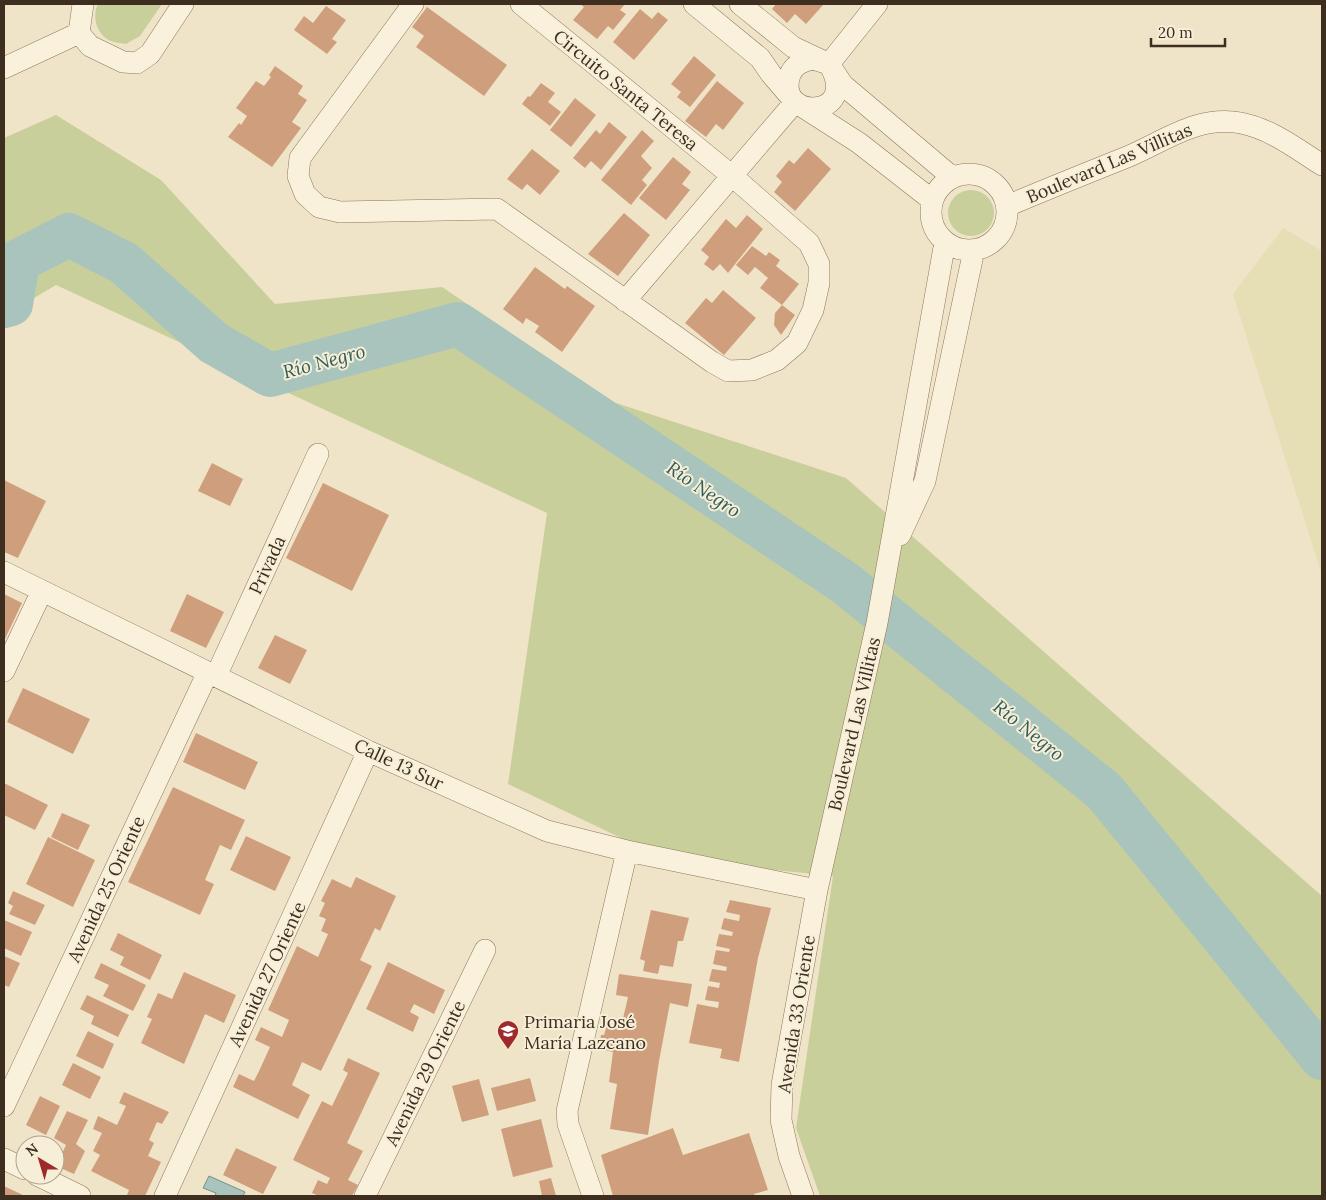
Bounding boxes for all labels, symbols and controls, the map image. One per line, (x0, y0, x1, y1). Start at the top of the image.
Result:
scale bar (1151, 15, 1225, 47)
text: 20 m (1158, 23, 1193, 42)
street label: Circuito Santa Teresa (549, 24, 703, 156)
street label: Boulevard Las Villitas (1023, 118, 1195, 208)
water label: Río Negro (280, 338, 368, 384)
water label: Río Negro (662, 455, 746, 523)
street label: Privada (243, 532, 291, 598)
street label: Boulevard Las Villitas (823, 635, 885, 813)
water label: Río Negro (989, 694, 1069, 766)
street label: Calle 13 Sur (351, 733, 448, 795)
street label: Avenida 25 Oriente (62, 812, 150, 967)
street label: Avenida 27 Oriente (223, 898, 311, 1051)
street label: Avenida 33 Oriente (772, 933, 820, 1096)
street label: Avenida 29 Oriente (379, 996, 470, 1151)
place label: Primaria José María Lazcano (524, 1010, 646, 1054)
school or university icon: Primaria José María Lazcano (496, 1019, 520, 1050)
north arrow (15, 1135, 65, 1185)
text: N (22, 1139, 42, 1160)

